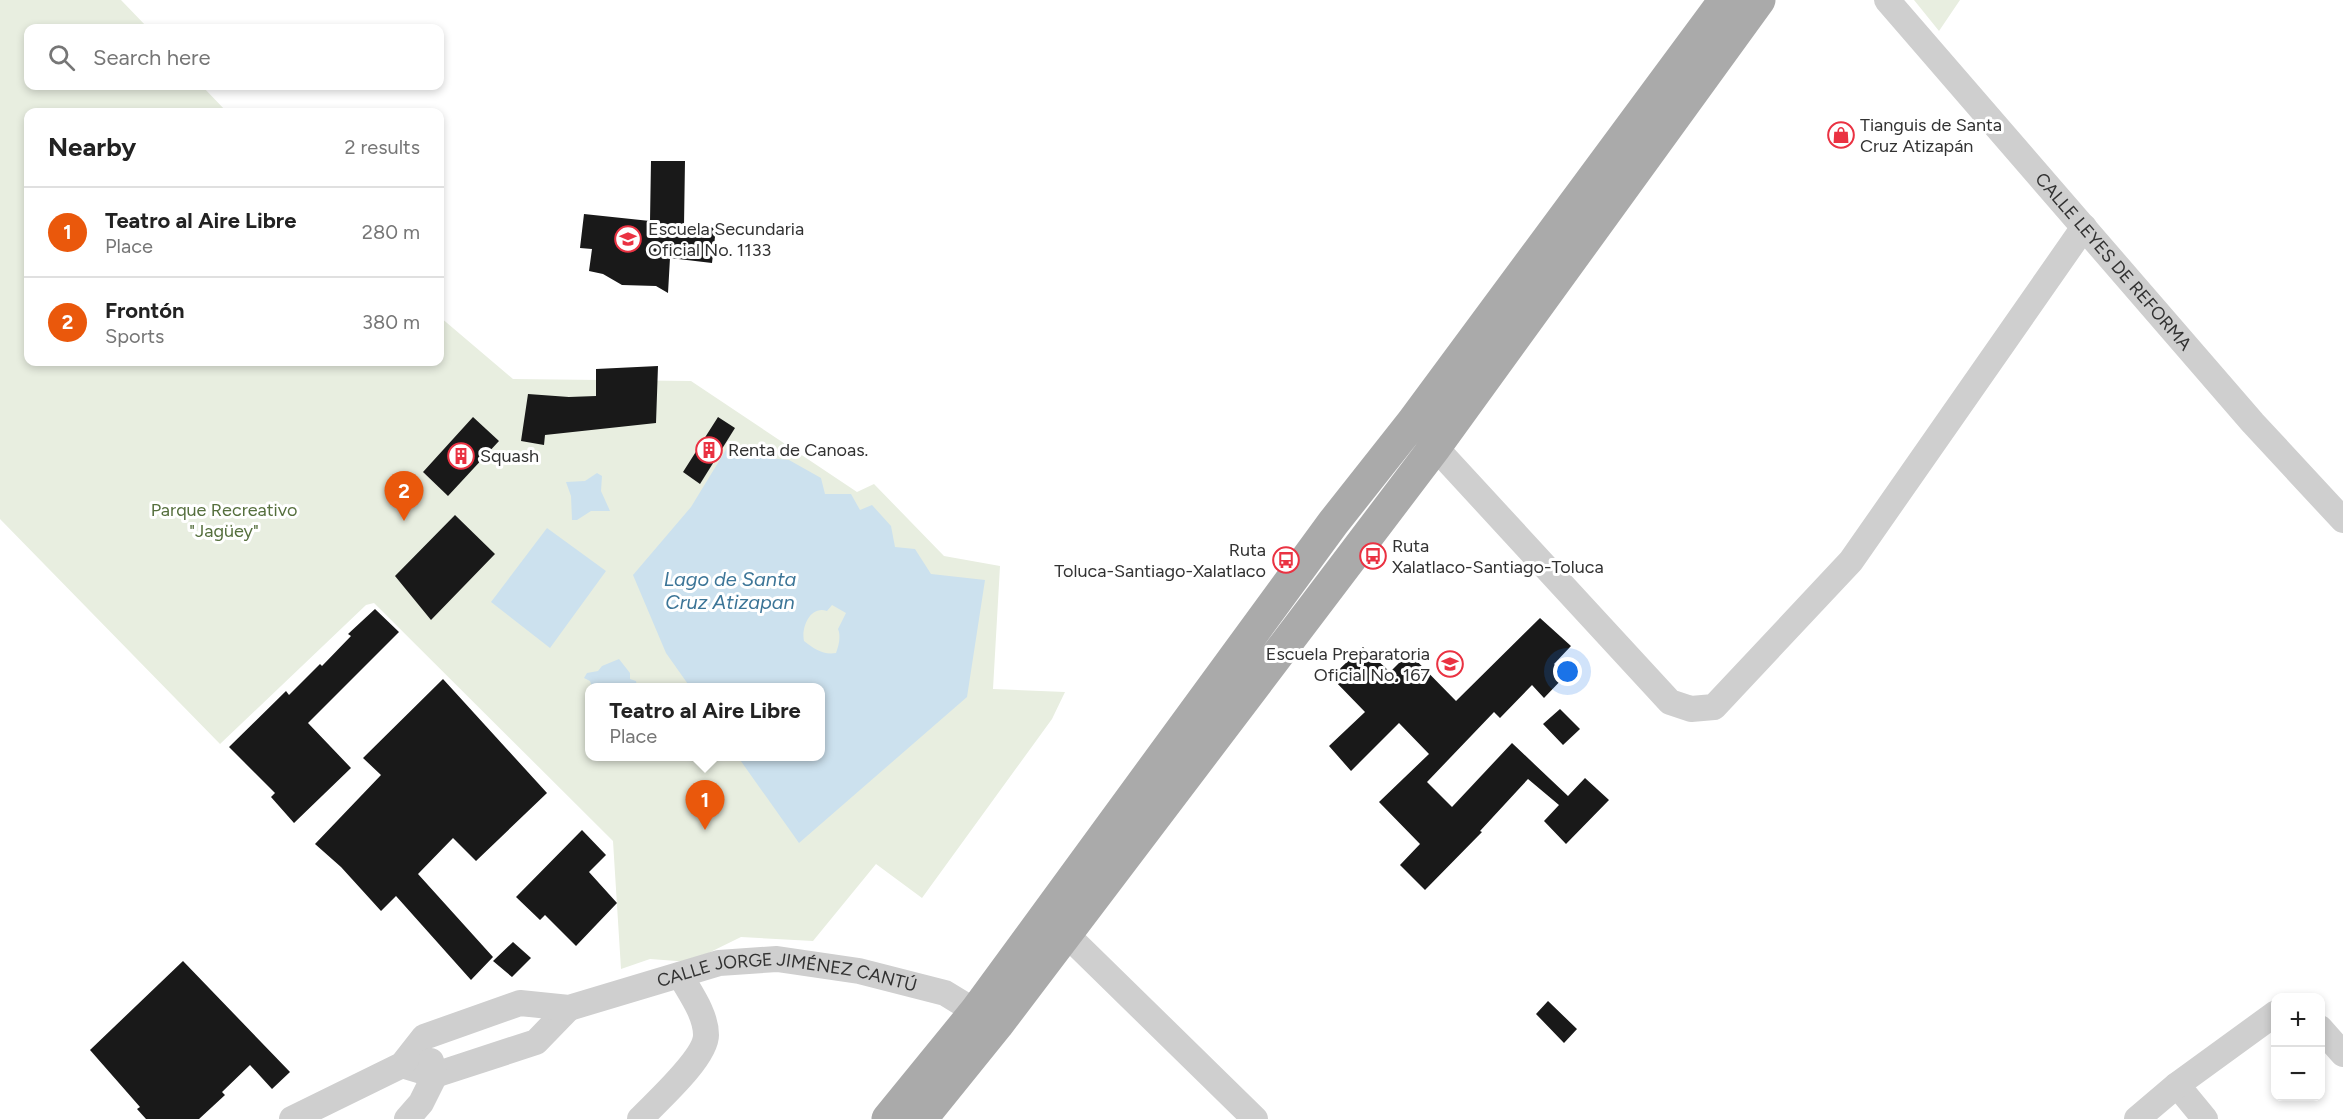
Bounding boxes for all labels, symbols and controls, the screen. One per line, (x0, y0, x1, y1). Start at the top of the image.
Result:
search box (24, 24, 444, 90)
icon: search (45, 41, 78, 74)
text: Search here (93, 44, 211, 71)
place label: Tianguis de Santa Cruz Atizapán (1860, 114, 2002, 157)
shop icon: Tianguis de Santa Cruz Atizapán (1826, 120, 1856, 150)
text: Nearby (48, 131, 136, 163)
text: 2 results (344, 135, 420, 159)
street label: CALLE LEYES DE REFORMA (2030, 168, 2196, 355)
text: Teatro al Aire Libre (105, 207, 296, 234)
place label: Escuela Secundaria Oficial No. 1133 (648, 218, 804, 261)
text: 1 (63, 220, 72, 244)
text: 280 m (362, 220, 420, 244)
school or university icon: Escuela Secundaria Oficial No. 1133 (613, 224, 643, 254)
text: Place (105, 234, 153, 258)
text: Frontón (105, 297, 185, 324)
text: 2 (62, 310, 73, 334)
text: 380 m (362, 310, 420, 334)
text: Sports (105, 324, 164, 348)
building icon: Renta de Canoas. (694, 435, 724, 465)
place label: Renta de Canoas. (728, 439, 868, 461)
building icon: Squash (446, 441, 476, 471)
place label: Squash (480, 445, 539, 467)
pin: 2 (384, 472, 424, 521)
park label: Parque Recreativo "Jagüey" (151, 499, 297, 542)
place label: Ruta Xalatlaco-Santiago-Toluca (1392, 535, 1604, 578)
place label: Ruta Toluca-Santiago-Xalatlaco (1054, 539, 1266, 582)
bus stop icon: Ruta Xalatlaco-Santiago-Toluca (1358, 541, 1388, 571)
bus stop icon: Ruta Toluca-Santiago-Xalatlaco (1271, 545, 1301, 575)
water label: Lago de Santa Cruz Atizapan (664, 567, 797, 614)
place label: Escuela Preparatoria Oficial No. 167 (1266, 643, 1430, 686)
school or university icon: Escuela Preparatoria Oficial No. 167 (1435, 649, 1465, 679)
your location (1553, 657, 1582, 686)
popup (585, 683, 825, 761)
text: Teatro al Aire Libre (609, 697, 801, 724)
text: Place (609, 724, 657, 748)
pin: 1 (686, 780, 724, 830)
text: CALLE JORGE JIMÉNEZ CANTÚ (654, 948, 919, 996)
street label: CALLE JORGE JIMÉNEZ CANTÚ (654, 974, 918, 996)
map controls (2271, 993, 2325, 1101)
button: + (2271, 993, 2325, 1047)
button: − (2271, 1047, 2325, 1101)

